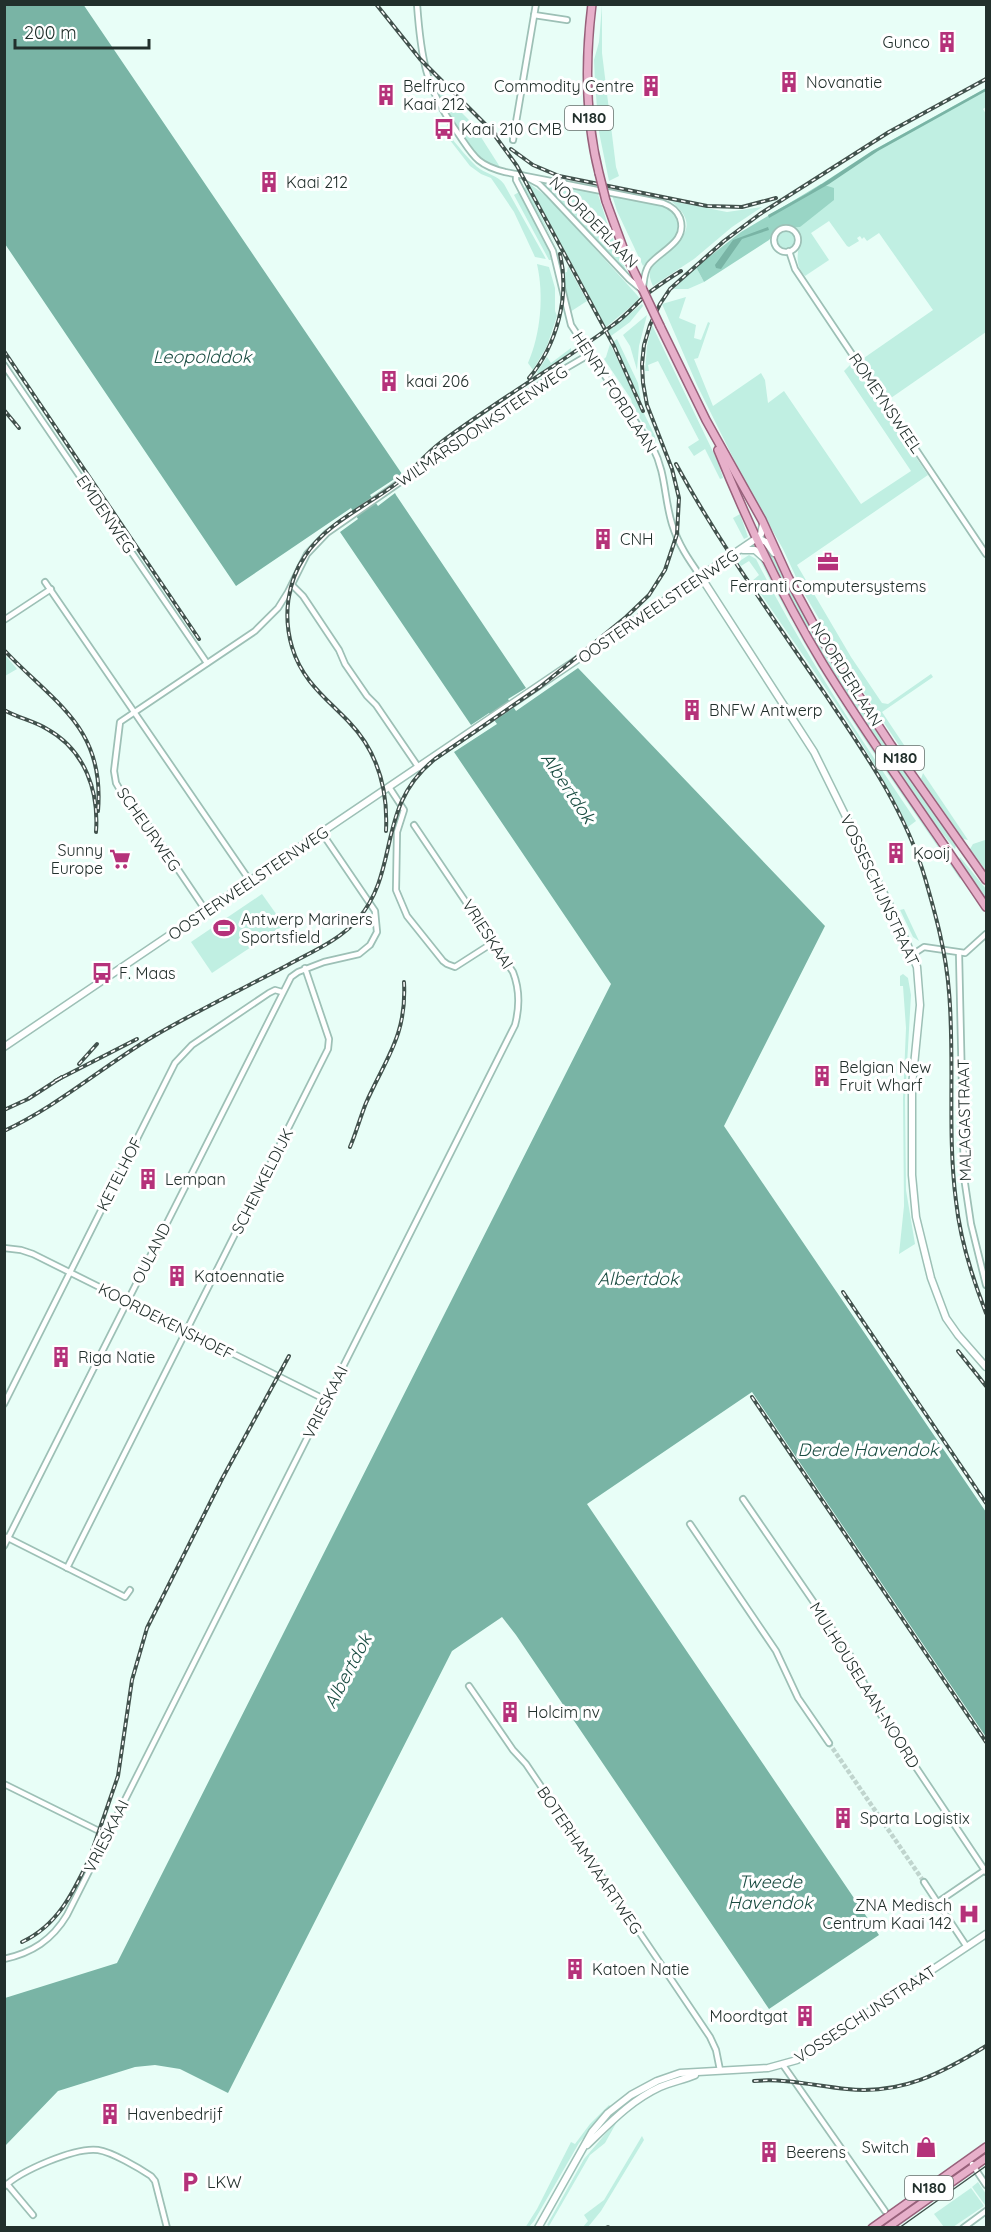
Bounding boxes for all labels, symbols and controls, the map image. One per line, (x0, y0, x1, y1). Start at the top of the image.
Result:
scale bar (15, 12, 148, 50)
text: 200 m (24, 21, 77, 44)
building icon: Gunco (935, 30, 959, 54)
place label: Gunco (883, 32, 930, 52)
building icon: Novanatie (777, 70, 801, 94)
place label: Novanatie (806, 72, 882, 92)
building icon: Commodity Centre (639, 74, 663, 98)
place label: Belfruco Kaai 212 (403, 76, 465, 114)
place label: Commodity Centre (494, 76, 634, 96)
building icon: Belfruco Kaai 212 (374, 83, 398, 107)
road number: N180 (565, 106, 613, 130)
bus stop icon: Kaai 210 CMB (432, 117, 456, 141)
place label: Kaai 210 CMB (461, 119, 562, 139)
building icon: Kaai 212 (257, 170, 281, 194)
place label: Kaai 212 (286, 172, 348, 192)
street label: NOORDERLAAN (545, 172, 643, 272)
street label: HENRY FORDLAAN (568, 328, 662, 456)
water label: Leopolddok (153, 345, 253, 368)
street label: ROMEYNSWEEL (845, 349, 927, 457)
street label: WILMARSDONKSTEENWEG (393, 361, 571, 491)
building icon: kaai 206 (377, 369, 401, 393)
place label: kaai 206 (406, 371, 469, 391)
street label: EMDENWEG (72, 471, 140, 557)
building icon: CNH (591, 527, 615, 551)
place label: CNH (620, 529, 654, 549)
street label: OOSTERWEELSTEENWEG (574, 545, 742, 667)
office icon: Ferranti Computersystems (816, 550, 840, 574)
place label: Ferranti Computersystems (730, 576, 926, 596)
street label: NOORDERLAAN (807, 618, 887, 730)
building icon: BNFW Antwerp (680, 698, 704, 722)
place label: BNFW Antwerp (709, 700, 823, 720)
road number: N180 (876, 746, 924, 770)
water label: Albertdok (536, 748, 601, 829)
street label: SCHEURWEG (113, 783, 185, 875)
street label: VOSSESCHIJNSTRAAT (836, 811, 924, 969)
street label: OOSTERWEELSTEENWEG (164, 822, 332, 944)
place label: Sunny Europe (51, 840, 103, 878)
building icon: Kooij (884, 841, 908, 865)
place label: Kooij (913, 843, 951, 863)
supermarket icon: Sunny Europe (108, 847, 132, 871)
street label: VRIESKAAI (458, 895, 518, 973)
place label: Antwerp Mariners Sportsfield (241, 909, 372, 947)
sports icon: Antwerp Mariners Sportsfield (212, 916, 236, 940)
bus stop icon: F. Maas (90, 961, 114, 985)
place label: F. Maas (119, 963, 176, 983)
place label: Belgian New Fruit Wharf (839, 1057, 931, 1095)
street label: MALAGASTRAAT (953, 1058, 975, 1182)
building icon: Belgian New Fruit Wharf (810, 1064, 834, 1088)
street label: SCHENKELDIJK (227, 1125, 297, 1237)
street label: KETELHOF (92, 1134, 146, 1214)
building icon: Lempan (136, 1167, 160, 1191)
place label: Lempan (165, 1169, 226, 1189)
street label: OULAND (127, 1219, 175, 1287)
building icon: Katoennatie (165, 1264, 189, 1288)
place label: Katoennatie (194, 1266, 285, 1286)
water label: Albertdok (597, 1267, 680, 1290)
street label: KOORDEKENSHOEF (95, 1278, 237, 1364)
building icon: Riga Natie (49, 1345, 73, 1369)
place label: Riga Natie (78, 1347, 155, 1367)
street label: VRIESKAAI (298, 1362, 352, 1442)
water label: Derde Havendok (798, 1438, 940, 1461)
street label: MULHOUSELAAN-NOORD (806, 1598, 924, 1772)
water label: Albertdok (318, 1628, 377, 1712)
building icon: Holcim nv (498, 1700, 522, 1724)
place label: Holcim nv (527, 1702, 600, 1722)
street label: BOTERHAMVAARTWEG (533, 1782, 647, 1938)
street label: VRIESKAAI (79, 1796, 133, 1876)
building icon: Sparta Logistix (831, 1806, 855, 1830)
place label: Sparta Logistix (860, 1808, 970, 1828)
water label: Tweede Havendok (727, 1870, 814, 1914)
place label: ZNA Medisch Centrum Kaai 142 (822, 1895, 952, 1933)
hospital icon: ZNA Medisch Centrum Kaai 142 (957, 1902, 981, 1926)
building icon: Katoen Natie (563, 1957, 587, 1981)
place label: Katoen Natie (592, 1959, 689, 1979)
street label: VOSSESCHIJNSTRAAT (791, 1961, 940, 2067)
building icon: Moordtgat (793, 2004, 817, 2028)
place label: Moordtgat (710, 2006, 788, 2026)
building icon: Havenbedrijf (98, 2102, 122, 2126)
place label: Havenbedrijf (127, 2104, 223, 2124)
shop icon: Switch (914, 2135, 938, 2159)
place label: Switch (862, 2137, 909, 2157)
building icon: Beerens (757, 2140, 781, 2164)
place label: Beerens (786, 2142, 846, 2162)
parking icon: LKW (178, 2170, 202, 2194)
place label: LKW (207, 2172, 242, 2192)
road number: N180 (905, 2176, 953, 2200)

